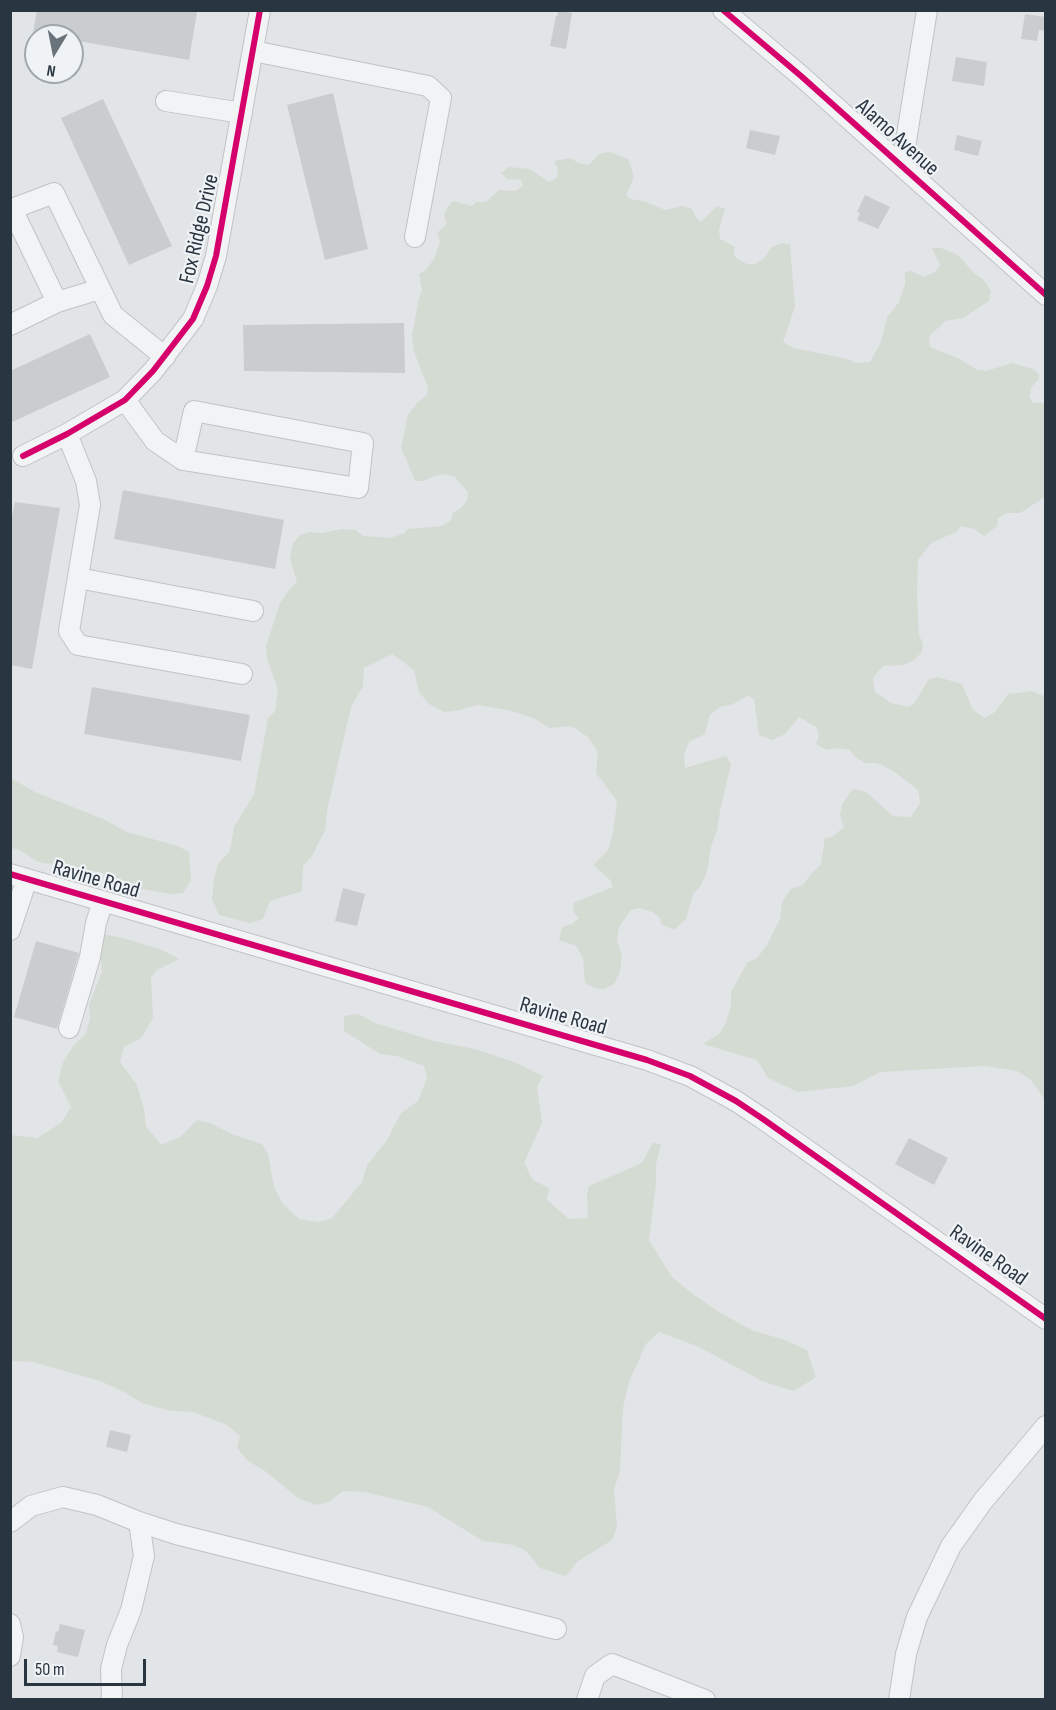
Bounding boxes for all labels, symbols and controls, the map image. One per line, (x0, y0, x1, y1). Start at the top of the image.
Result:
north arrow (24, 24, 84, 84)
text: N (45, 60, 57, 80)
street label: Alamo Avenue (850, 94, 944, 182)
street label: Fox Ridge Drive (175, 172, 225, 286)
street label: Ravine Road (49, 855, 143, 905)
street label: Ravine Road (516, 992, 610, 1042)
street label: Ravine Road (944, 1220, 1032, 1292)
scale bar (27, 1647, 148, 1685)
text: 50 m (35, 1659, 65, 1680)

